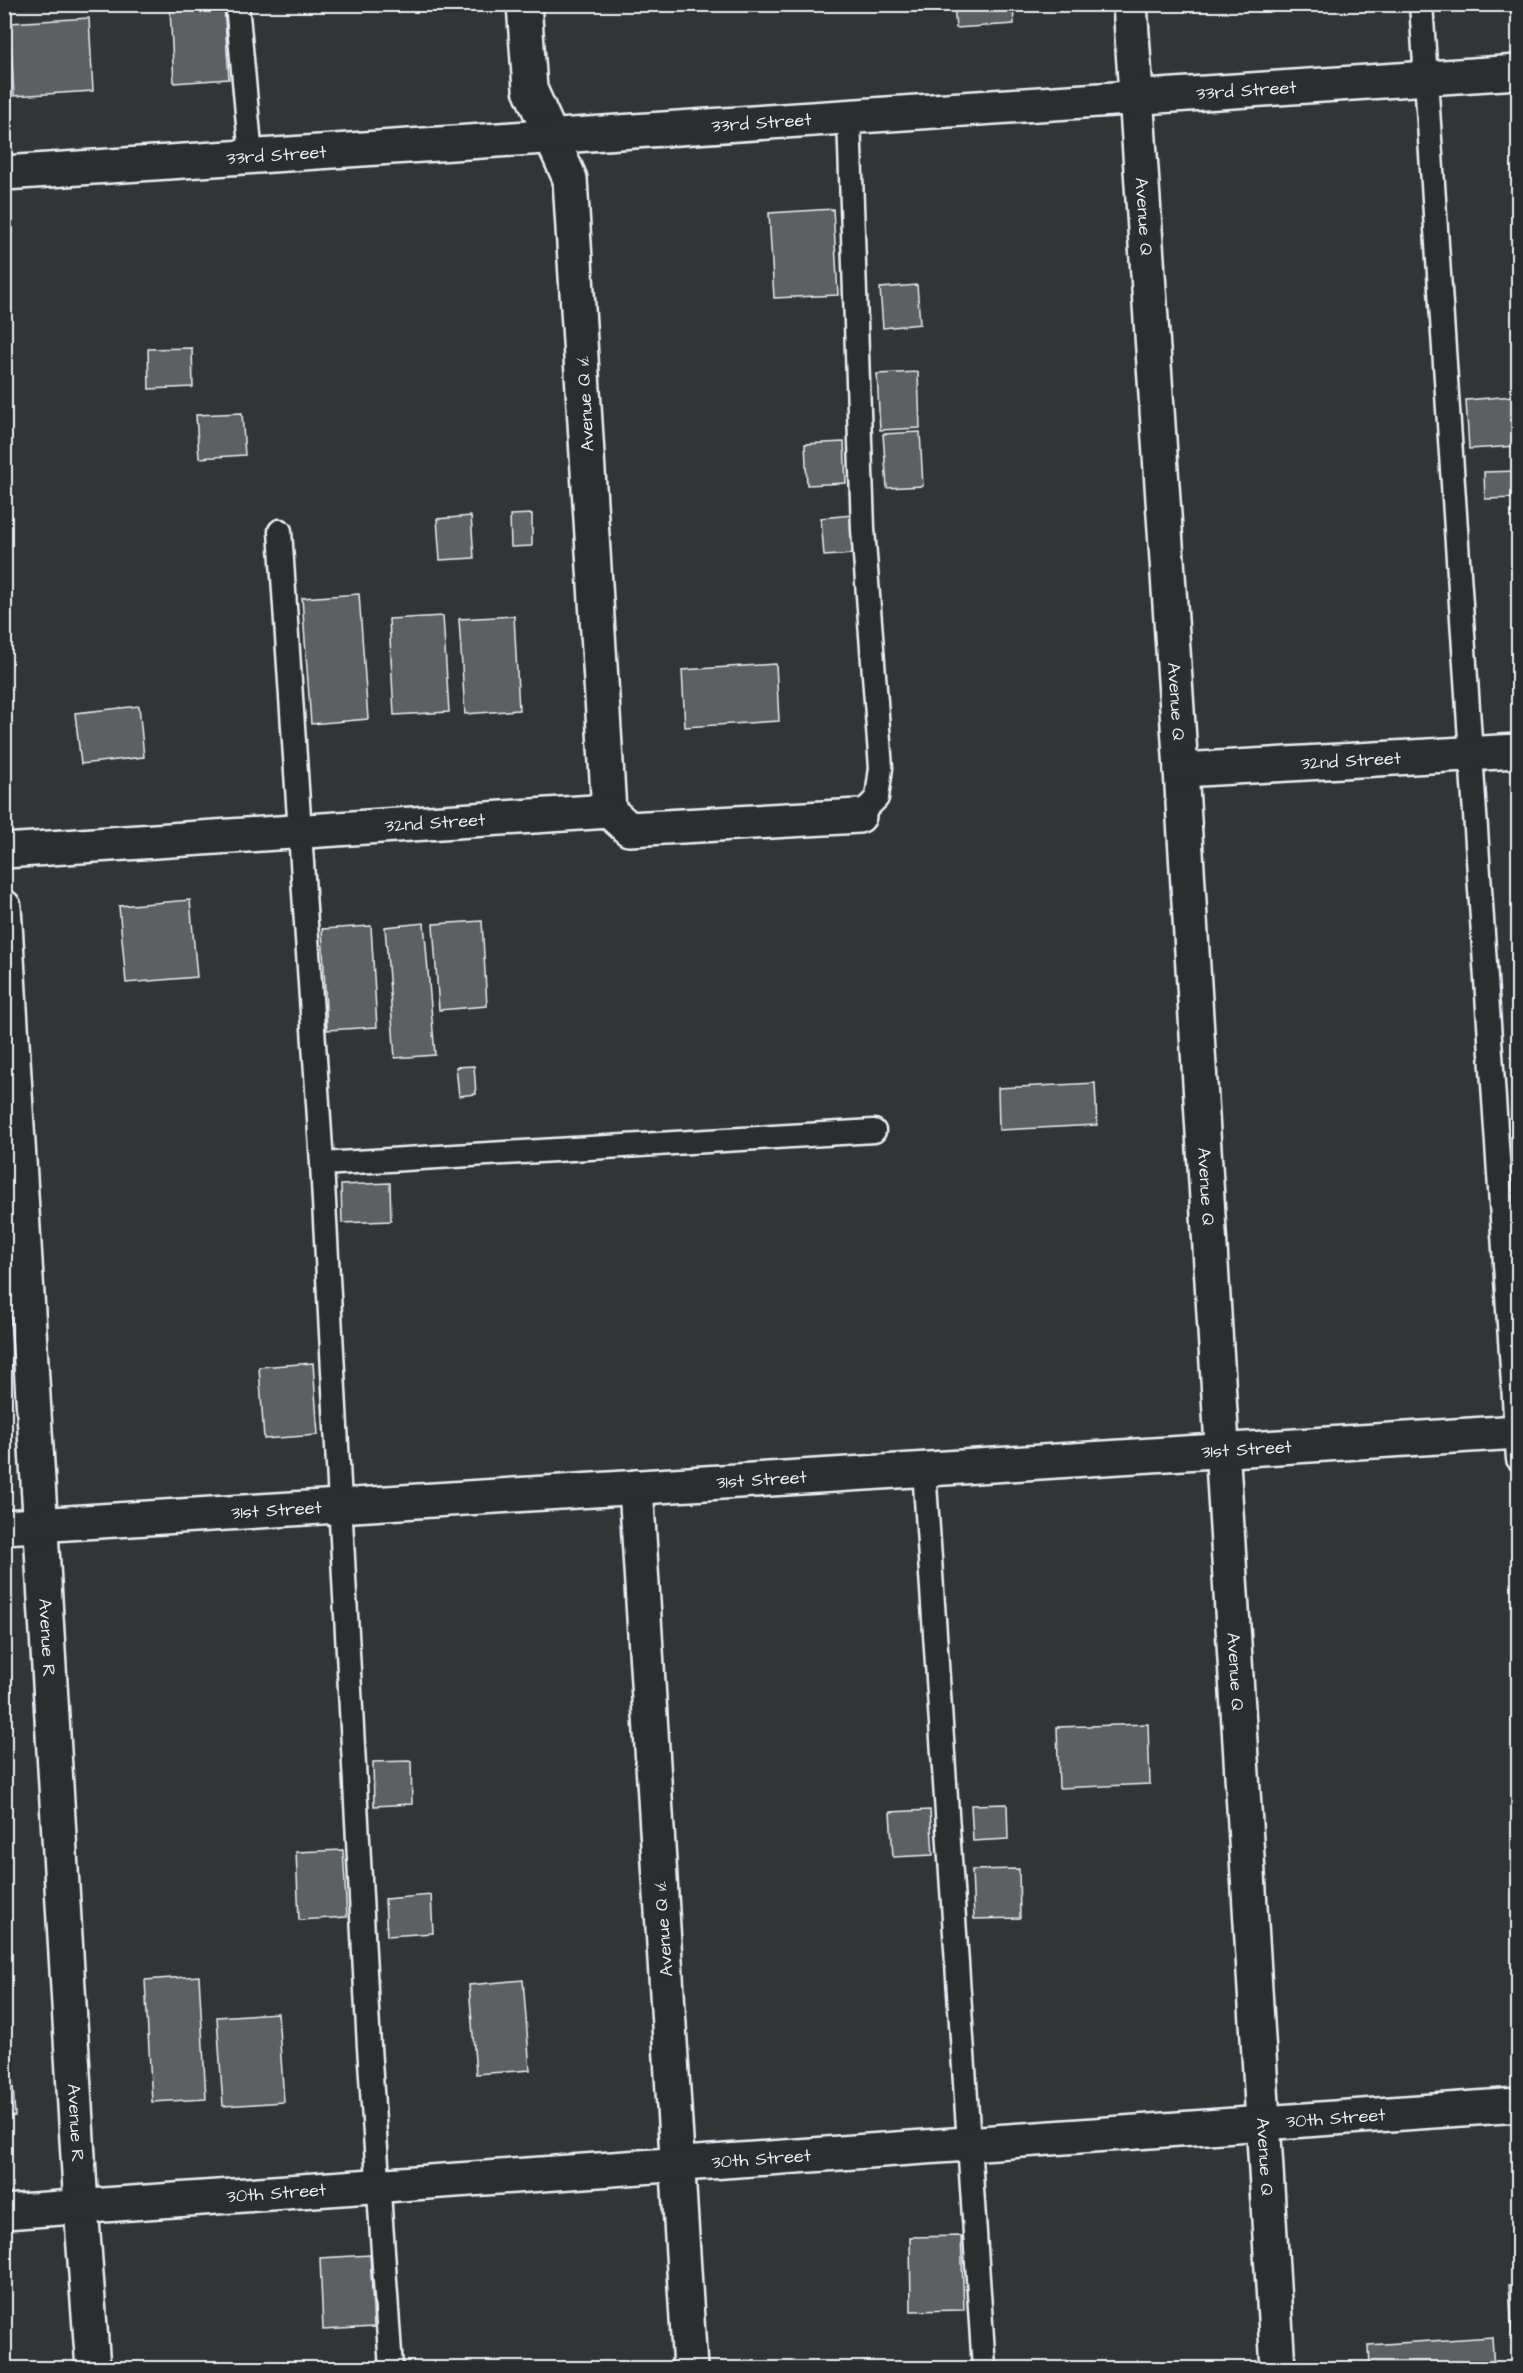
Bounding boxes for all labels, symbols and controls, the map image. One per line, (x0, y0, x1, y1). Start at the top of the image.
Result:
street label: 33rd Street (1195, 75, 1298, 106)
street label: 33rd Street (710, 107, 813, 139)
street label: 33rd Street (226, 139, 328, 171)
street label: Avenue Q (1129, 177, 1159, 257)
street label: Avenue Q ½ (570, 354, 601, 452)
street label: Avenue Q (1161, 661, 1191, 742)
street label: 32nd Street (1300, 746, 1402, 776)
street label: 32nd Street (384, 807, 487, 839)
street label: Avenue Q (1191, 1147, 1221, 1227)
street label: 31st Street (1201, 1434, 1293, 1465)
street label: 31st Street (716, 1465, 808, 1495)
street label: 31st Street (230, 1495, 323, 1526)
street label: Avenue R (32, 1598, 62, 1678)
street label: Avenue Q (1220, 1632, 1250, 1712)
street label: Avenue Q ½ (648, 1879, 679, 1977)
street label: Avenue R (61, 2083, 90, 2163)
street label: 30th Street (1285, 2102, 1387, 2134)
street label: Avenue Q (1250, 2117, 1280, 2197)
street label: 30th Street (711, 2143, 812, 2175)
street label: 30th Street (226, 2177, 328, 2209)

